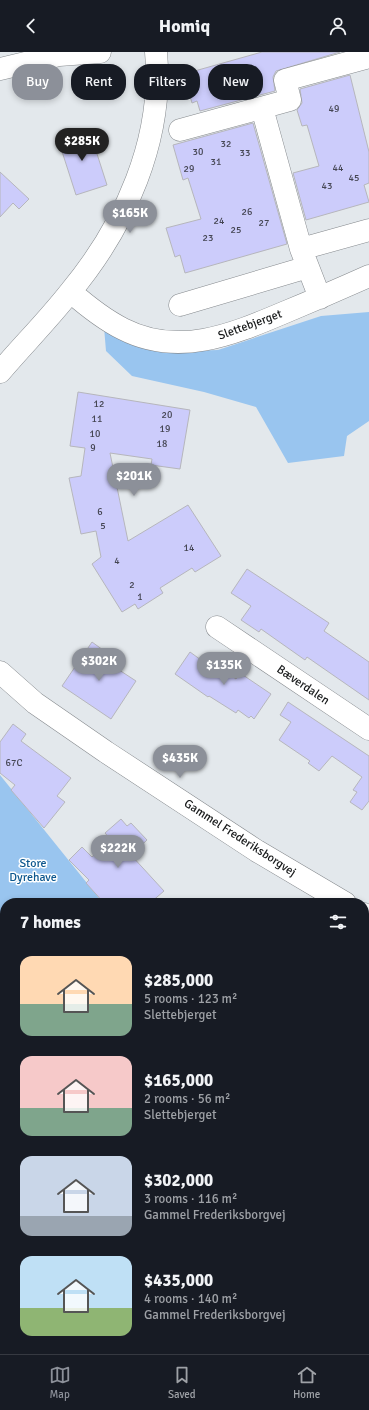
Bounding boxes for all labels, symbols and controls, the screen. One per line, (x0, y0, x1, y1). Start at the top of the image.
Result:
icon: back (20, 15, 42, 37)
text: Homiq (159, 15, 210, 37)
icon: person (327, 15, 349, 37)
chip: Buy (12, 64, 63, 100)
chip: Rent (71, 64, 126, 100)
chip: Filters (134, 64, 200, 100)
chip: New (208, 64, 263, 100)
house number: 49 (329, 103, 339, 115)
pin: $285K (54, 128, 110, 162)
text: $285K (64, 133, 100, 149)
house number: 32 (221, 138, 231, 150)
house number: 30 (193, 146, 203, 158)
house number: 33 (240, 147, 250, 159)
house number: 31 (211, 156, 221, 168)
house number: 44 (333, 162, 344, 174)
house number: 29 (184, 163, 194, 175)
house number: 45 (349, 172, 359, 184)
house number: 43 (322, 180, 332, 192)
pin: $165K (102, 200, 158, 234)
text: $165K (112, 205, 148, 221)
house number: 26 (242, 206, 252, 218)
house number: 24 (214, 215, 225, 227)
house number: 27 (259, 217, 269, 229)
house number: 25 (231, 224, 241, 236)
house number: 23 (203, 232, 213, 244)
street label: Slettebjerget (216, 307, 284, 343)
house number: 12 (94, 398, 104, 410)
house number: 20 (162, 409, 172, 421)
house number: 11 (92, 413, 102, 425)
house number: 19 (160, 423, 170, 435)
house number: 10 (90, 428, 100, 440)
house number: 18 (157, 438, 167, 450)
house number: 9 (90, 442, 96, 454)
pin: $201K (106, 463, 162, 497)
text: $201K (116, 468, 152, 484)
house number: 6 (97, 506, 103, 518)
house number: 5 (100, 520, 106, 532)
house number: 14 (184, 542, 195, 554)
house number: 4 (114, 555, 120, 567)
house number: 2 (129, 579, 135, 591)
house number: 1 (137, 591, 143, 603)
pin: $302K (71, 648, 127, 682)
pin: $135K (196, 652, 252, 686)
text: $302K (81, 653, 117, 669)
text: $135K (206, 657, 242, 673)
street label: Bæverdalen (274, 662, 332, 708)
pin: $435K (152, 745, 208, 779)
text: $435K (162, 750, 198, 766)
house number: 67C (6, 757, 22, 769)
street label: Gammel Frederiksborgvej (181, 796, 299, 880)
pin: $222K (90, 835, 146, 869)
text: $222K (100, 840, 136, 856)
park label: Store Dyrehave (9, 856, 57, 885)
icon: filters (327, 911, 349, 933)
text: 7 homes (20, 912, 81, 933)
text: $285,000 (144, 970, 213, 991)
icon: home (52, 972, 100, 1020)
text: 5 rooms · 123 m² (144, 991, 237, 1007)
text: Slettebjerget (144, 1007, 216, 1023)
text: $165,000 (144, 1070, 213, 1091)
icon: home (52, 1072, 100, 1120)
text: 2 rooms · 56 m² (144, 1091, 230, 1107)
text: Slettebjerget (144, 1107, 216, 1123)
text: $302,000 (144, 1170, 213, 1191)
icon: home (52, 1172, 100, 1220)
text: 3 rooms · 116 m² (144, 1191, 237, 1207)
text: Gammel Frederiksborgvej (144, 1207, 286, 1223)
text: $435,000 (144, 1270, 213, 1291)
icon: home (52, 1272, 100, 1320)
text: 4 rooms · 140 m² (144, 1291, 237, 1307)
text: Gammel Frederiksborgvej (144, 1307, 286, 1323)
tab: Map (49, 1364, 71, 1401)
tab: Saved (168, 1364, 196, 1401)
tab: Home (293, 1364, 320, 1401)

